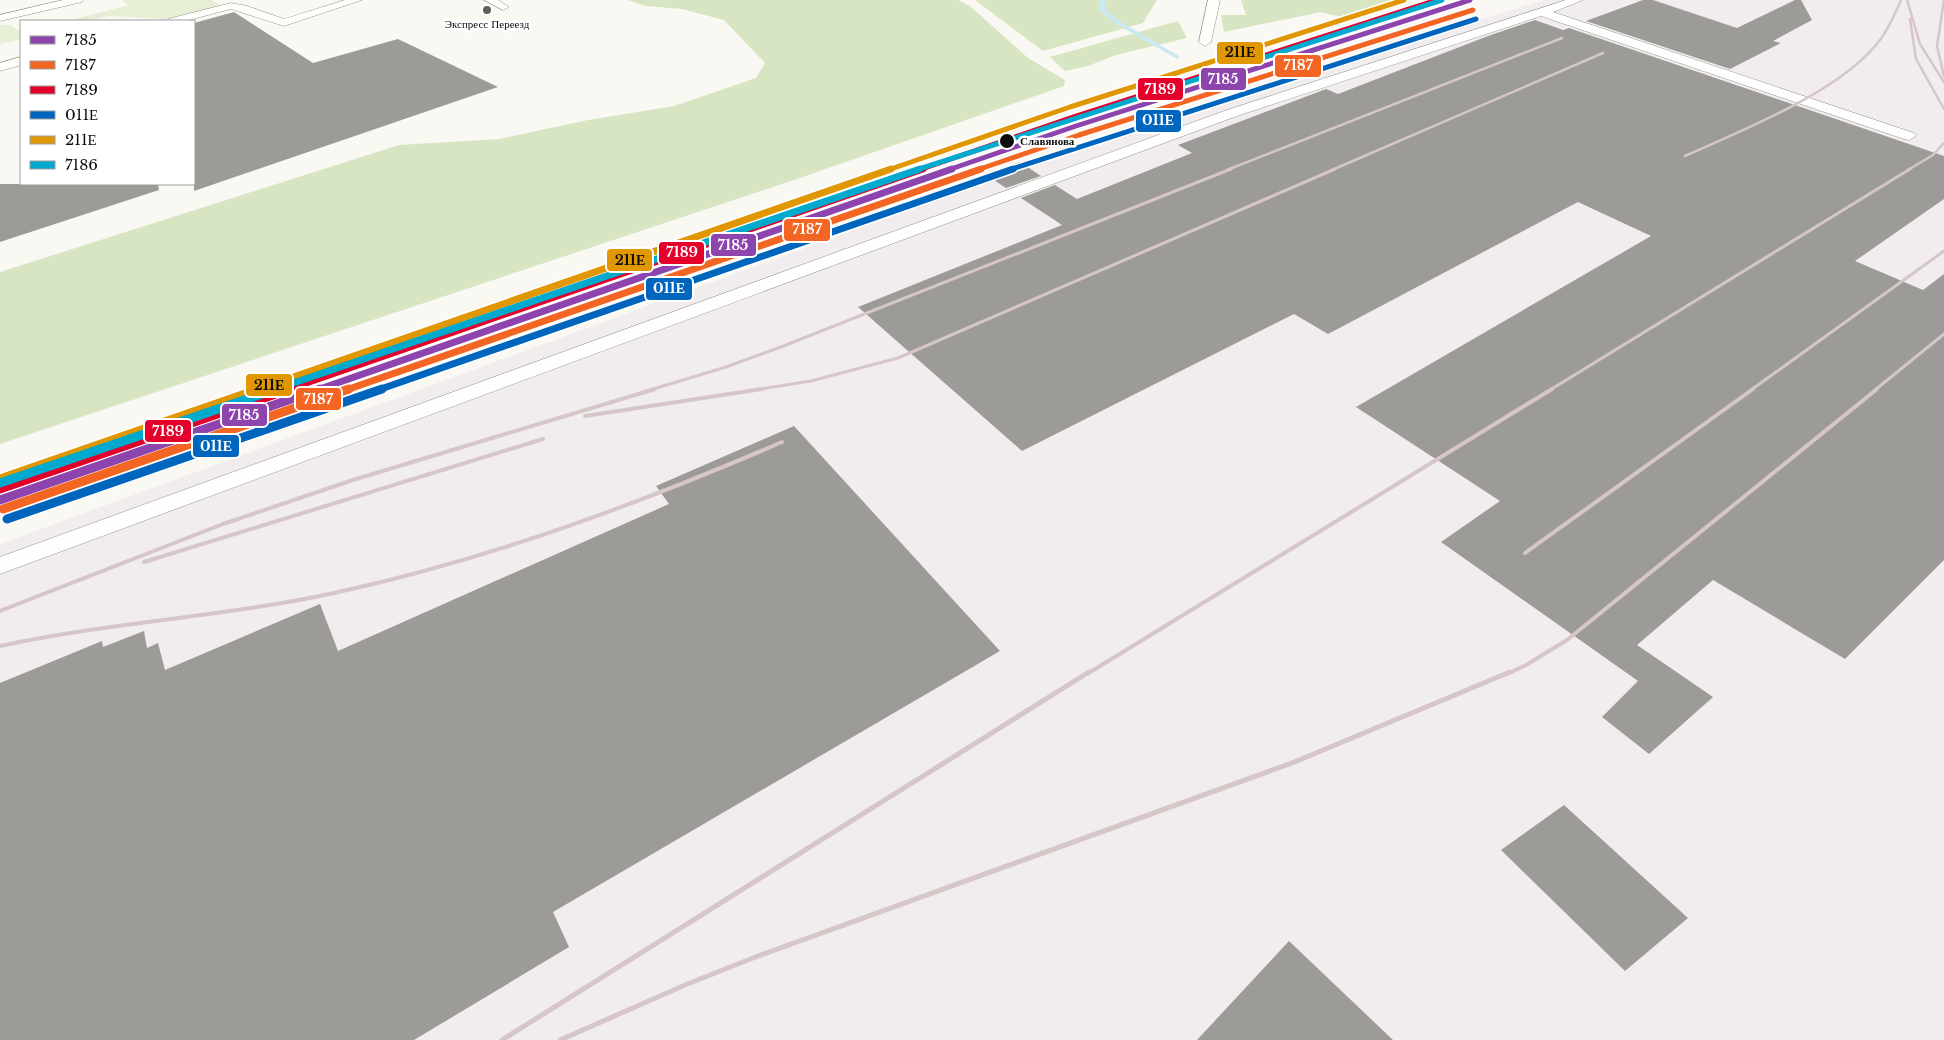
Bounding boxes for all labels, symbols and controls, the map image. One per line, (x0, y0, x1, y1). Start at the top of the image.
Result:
marker: Экспресс Переезд (481, 4, 493, 16)
place label: Экспресс Переезд (445, 17, 530, 31)
legend (20, 20, 195, 185)
text: 7185 (65, 30, 97, 49)
line badge: 211Е (1216, 41, 1264, 65)
text: 211Е (1225, 43, 1255, 61)
line badge: 7187 (1274, 54, 1322, 78)
text: 7187 (65, 55, 96, 74)
text: 7187 (1283, 56, 1314, 74)
line badge: 7185 (1200, 67, 1247, 91)
text: 7185 (1208, 70, 1238, 88)
line badge: 7189 (1137, 77, 1184, 101)
text: 7189 (65, 80, 98, 99)
text: 7189 (1144, 80, 1176, 98)
text: 011Е (65, 105, 98, 124)
line badge: 011Е (1135, 109, 1182, 133)
text: 011Е (1142, 111, 1174, 129)
text: 211Е (65, 130, 97, 149)
marker: Славянова (998, 132, 1016, 150)
place label: Славянова (1020, 134, 1075, 148)
text: 7186 (65, 155, 98, 174)
line badge: 7187 (783, 218, 831, 242)
text: 7187 (792, 220, 823, 238)
line badge: 7185 (710, 233, 757, 257)
text: 7185 (718, 236, 748, 254)
line badge: 7189 (658, 241, 705, 265)
text: 7189 (666, 243, 698, 261)
line badge: 211Е (606, 248, 653, 272)
text: 211Е (615, 251, 645, 269)
line badge: 011Е (645, 277, 693, 301)
text: 011Е (653, 279, 685, 297)
line badge: 211Е (245, 373, 293, 397)
text: 211Е (254, 376, 284, 394)
line badge: 7187 (295, 387, 342, 411)
text: 7187 (303, 390, 334, 408)
line badge: 7185 (221, 403, 268, 427)
text: 7185 (229, 406, 259, 424)
line badge: 7189 (144, 419, 192, 443)
text: 7189 (152, 422, 184, 440)
line badge: 011Е (192, 434, 240, 458)
text: 011Е (200, 437, 232, 455)

